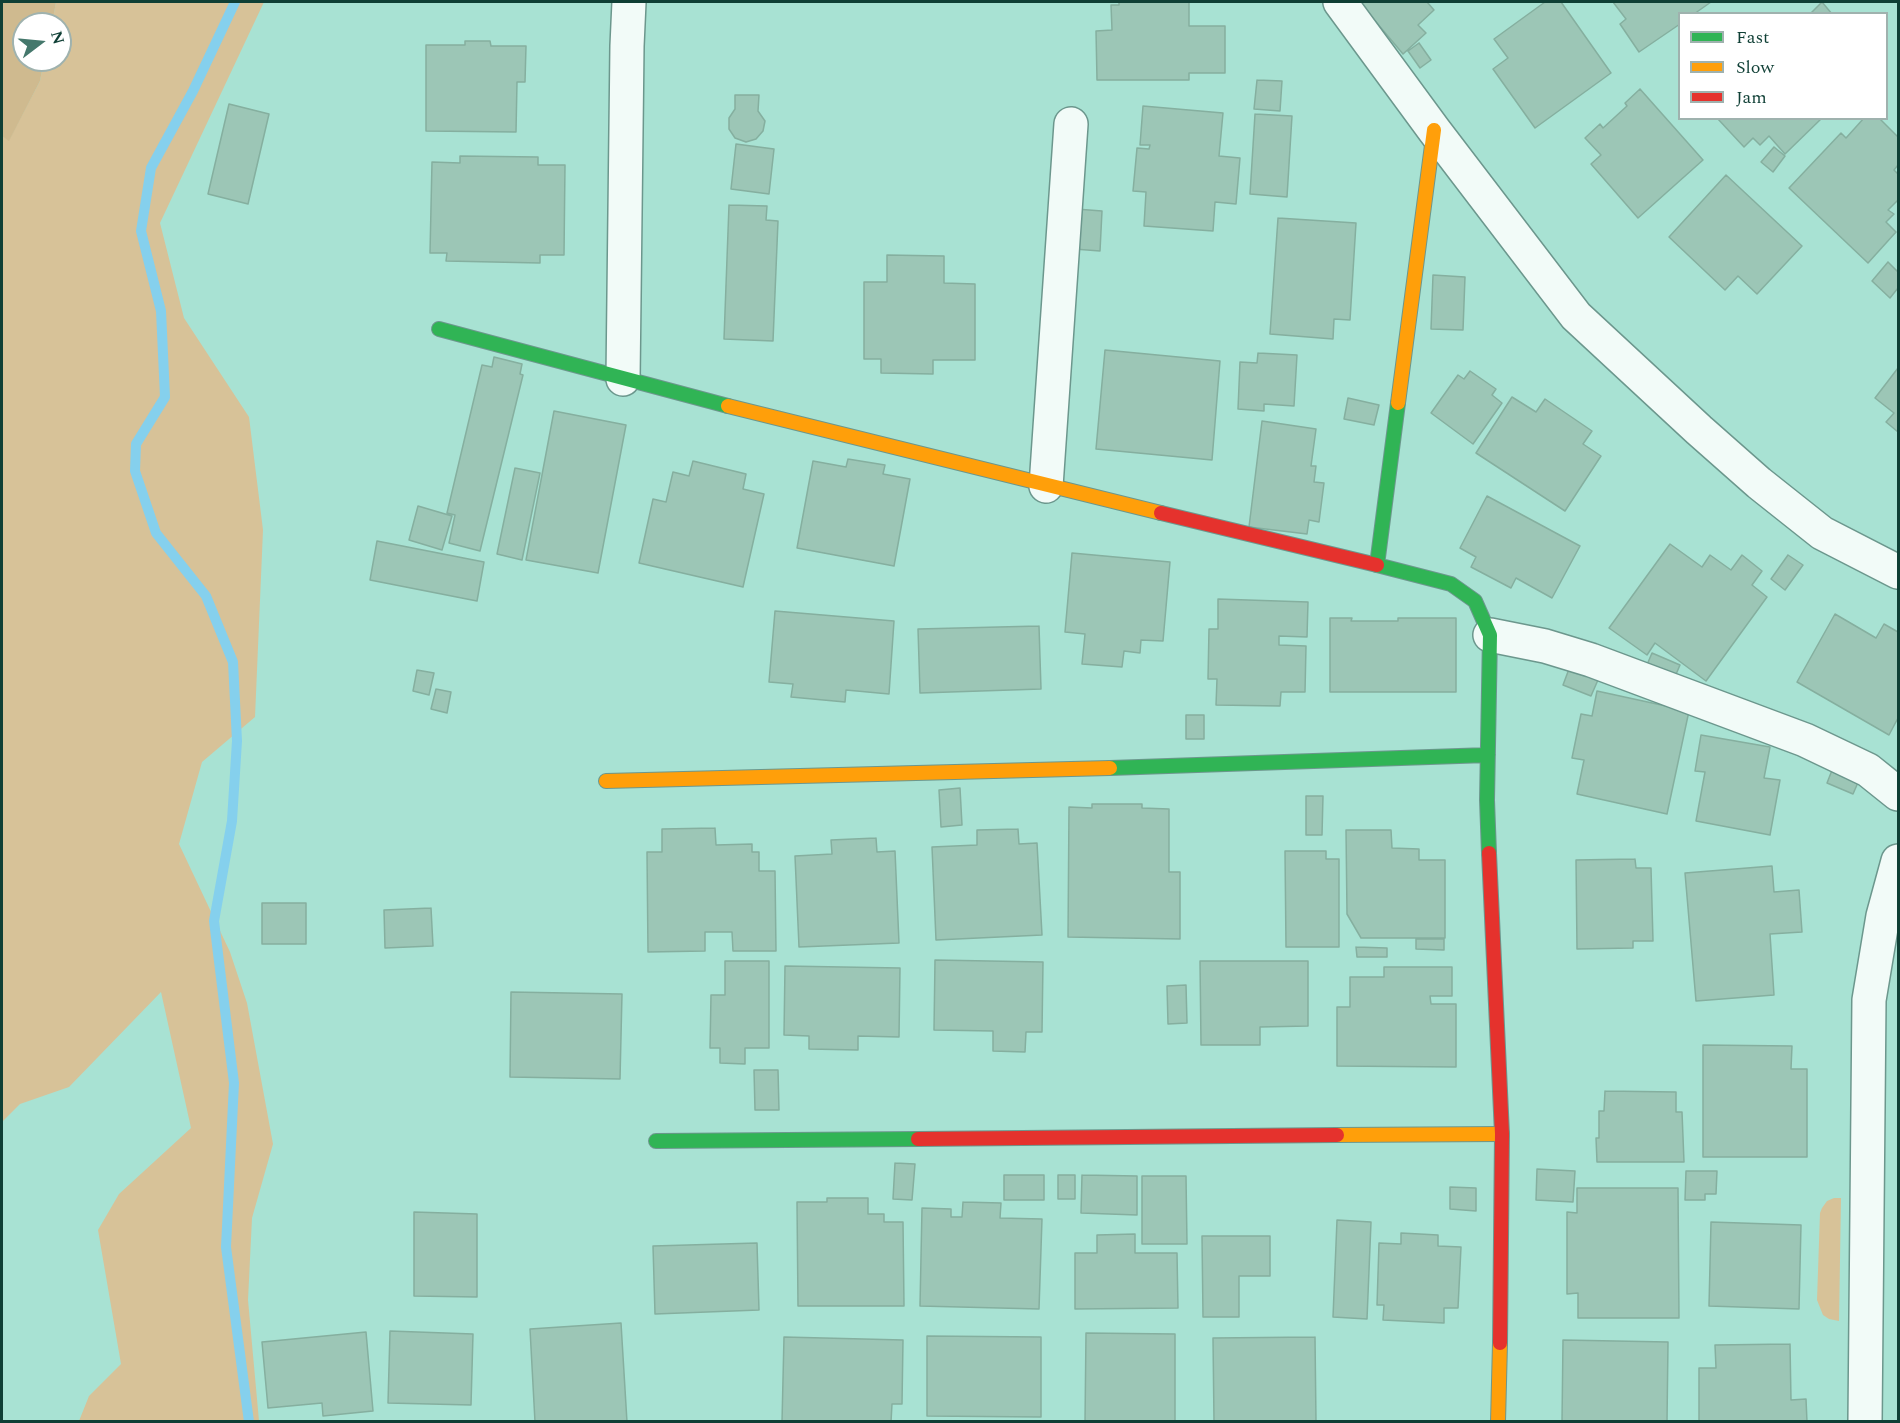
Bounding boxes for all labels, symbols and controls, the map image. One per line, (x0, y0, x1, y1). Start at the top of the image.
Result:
north arrow (12, 12, 72, 72)
legend (1678, 12, 1888, 120)
text: Fast (1736, 24, 1769, 51)
text: N (44, 28, 71, 47)
text: Slow (1736, 54, 1774, 81)
text: Jam (1736, 84, 1767, 111)

